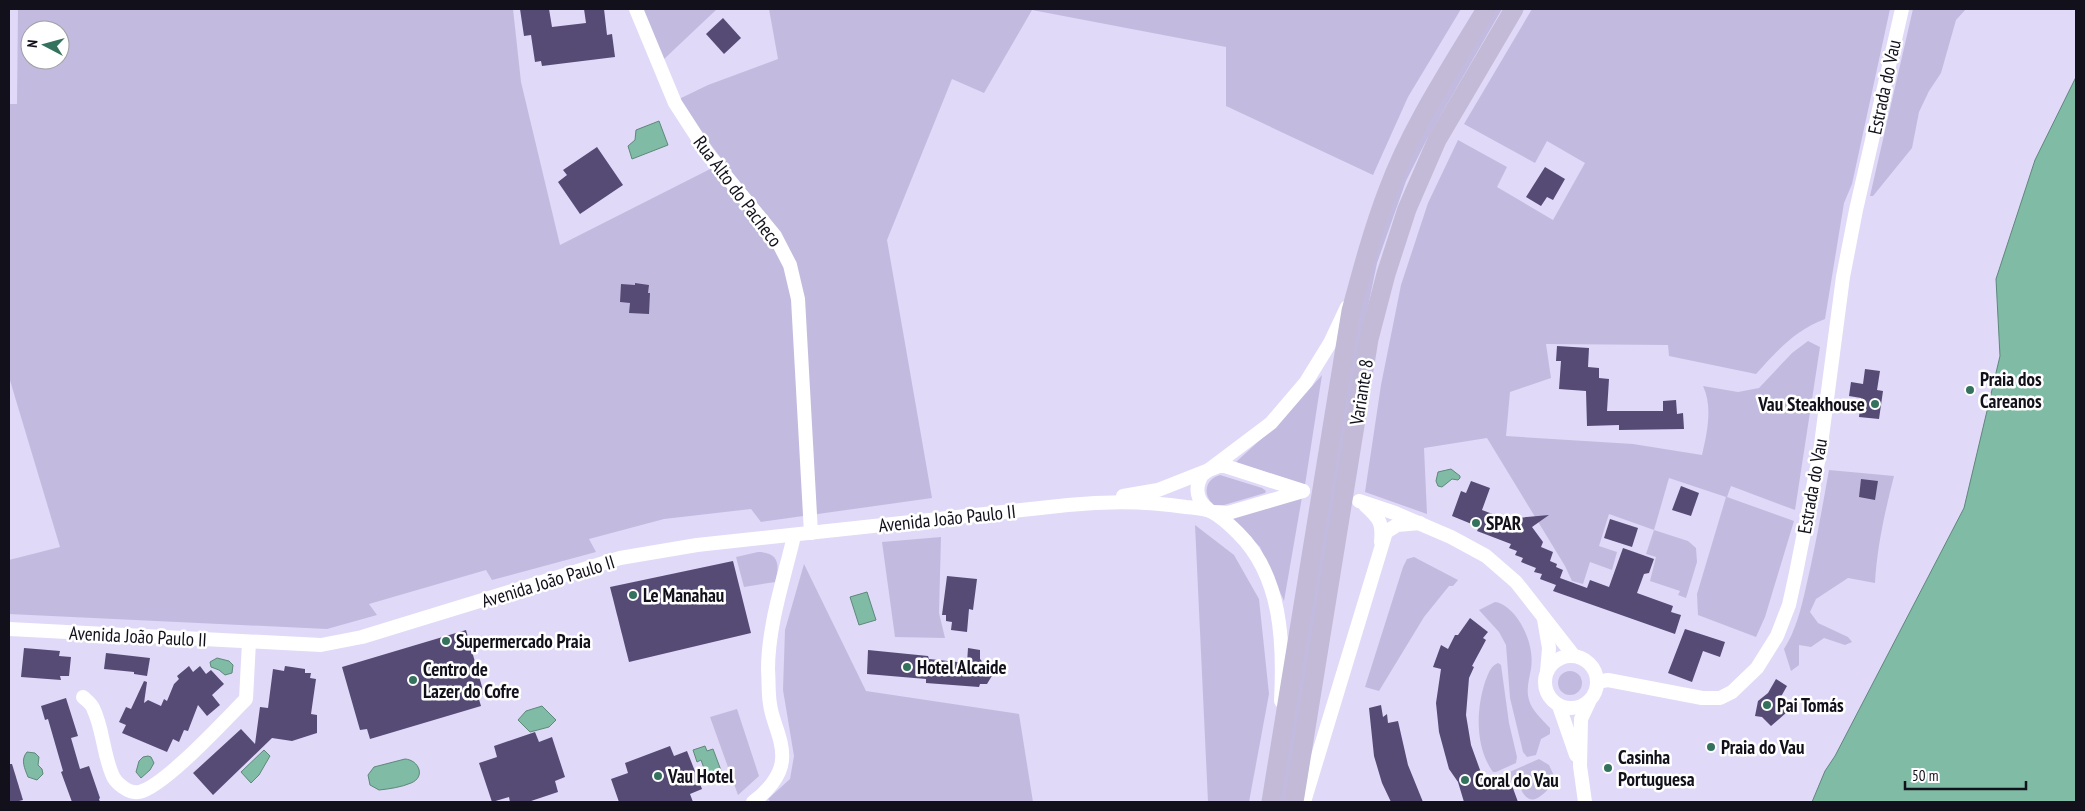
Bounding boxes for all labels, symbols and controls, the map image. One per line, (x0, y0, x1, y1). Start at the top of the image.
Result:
north arrow (20, 20, 70, 70)
street label: Estrada do Vau (1862, 37, 1906, 137)
text: N (23, 39, 41, 48)
street label: Rua Alto do Pacheco (688, 131, 788, 251)
street label: Variante 8 (1344, 357, 1378, 428)
place label: Praia dos Careanos (1980, 367, 2042, 413)
marker: Praia dos Careanos (1964, 384, 1976, 396)
place label: Vau Steakhouse (1757, 392, 1865, 416)
marker: Vau Steakhouse (1869, 398, 1881, 410)
street label: Estrada do Vau (1792, 436, 1832, 536)
street label: Avenida João Paulo II (877, 499, 1017, 537)
place label: SPAR (1486, 511, 1522, 535)
marker: SPAR (1470, 517, 1482, 529)
street label: Avenida João Paulo II (479, 549, 617, 613)
place label: Le Manahau (643, 583, 724, 607)
marker: Le Manahau (627, 589, 639, 601)
street label: Avenida João Paulo II (68, 620, 208, 652)
place label: Supermercado Praia (456, 629, 591, 653)
marker: Supermercado Praia (440, 635, 452, 647)
place label: Hotel Alcaide (917, 655, 1007, 679)
place label: Centro de Lazer do Cofre (423, 657, 519, 703)
marker: Hotel Alcaide (901, 661, 913, 673)
marker: Centro de Lazer do Cofre (407, 674, 419, 686)
place label: Pai Tomás (1777, 693, 1844, 717)
marker: Pai Tomás (1761, 699, 1773, 711)
place label: Praia do Vau (1721, 735, 1804, 759)
marker: Praia do Vau (1705, 741, 1717, 753)
place label: Casinha Portuguesa (1618, 745, 1695, 791)
scale bar (1905, 758, 2026, 790)
marker: Casinha Portuguesa (1602, 762, 1614, 774)
place label: Vau Hotel (667, 764, 734, 788)
text: 50 m (1912, 766, 1938, 785)
place label: Coral do Vau (1475, 768, 1559, 792)
marker: Vau Hotel (652, 770, 664, 782)
marker: Coral do Vau (1459, 774, 1471, 786)

